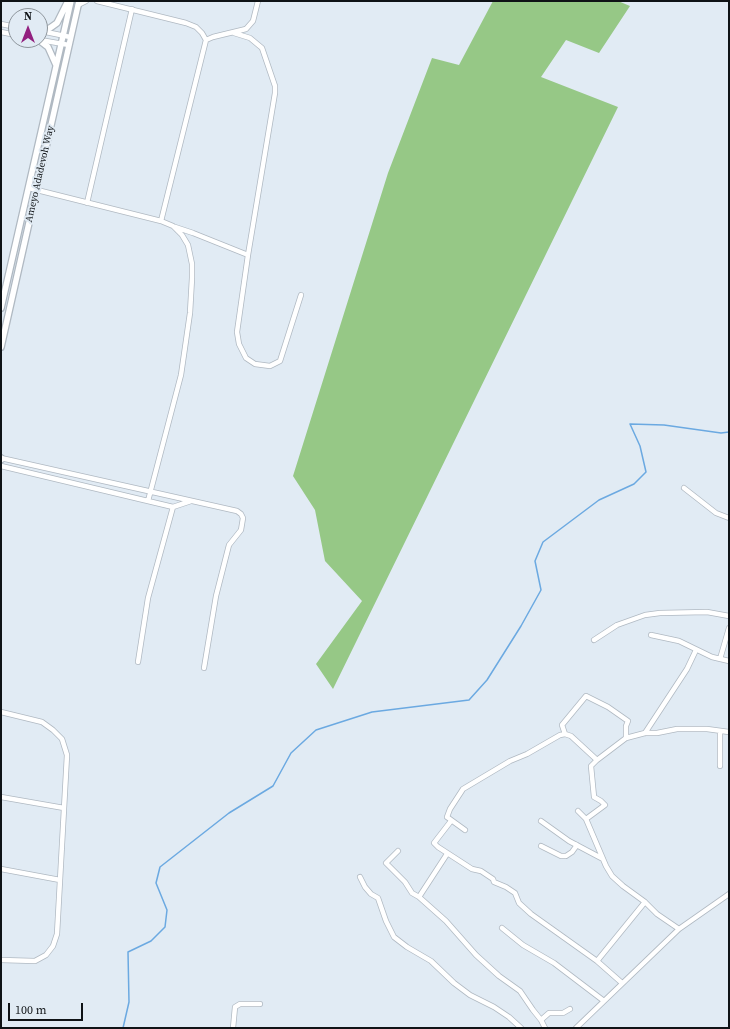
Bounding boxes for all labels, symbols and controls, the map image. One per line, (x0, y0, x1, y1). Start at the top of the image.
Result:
north arrow (8, 8, 48, 48)
text: N (24, 9, 32, 24)
street label: Ameyo Adadevoh Way (23, 125, 57, 223)
scale bar (10, 995, 85, 1021)
text: 100 m (15, 1002, 47, 1018)

